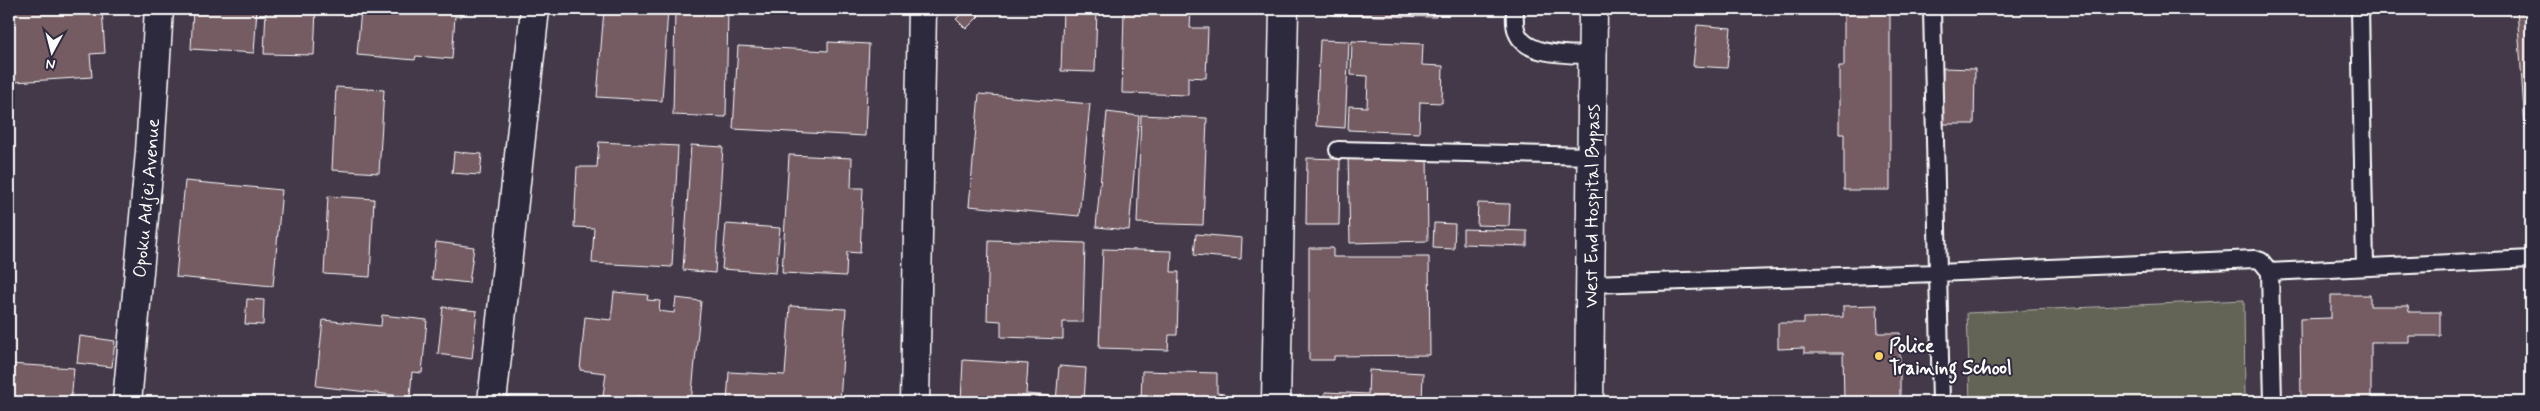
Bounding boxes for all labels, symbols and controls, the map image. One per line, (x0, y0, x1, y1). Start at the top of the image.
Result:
north arrow (28, 28, 78, 78)
text: N (45, 54, 56, 73)
street label: West End Hospital Bypass (1579, 104, 1606, 308)
street label: Opoku Adjei Avenue (127, 117, 166, 279)
place label: Police Training School (1889, 334, 2012, 384)
marker: Police Training School (1873, 350, 1885, 362)

